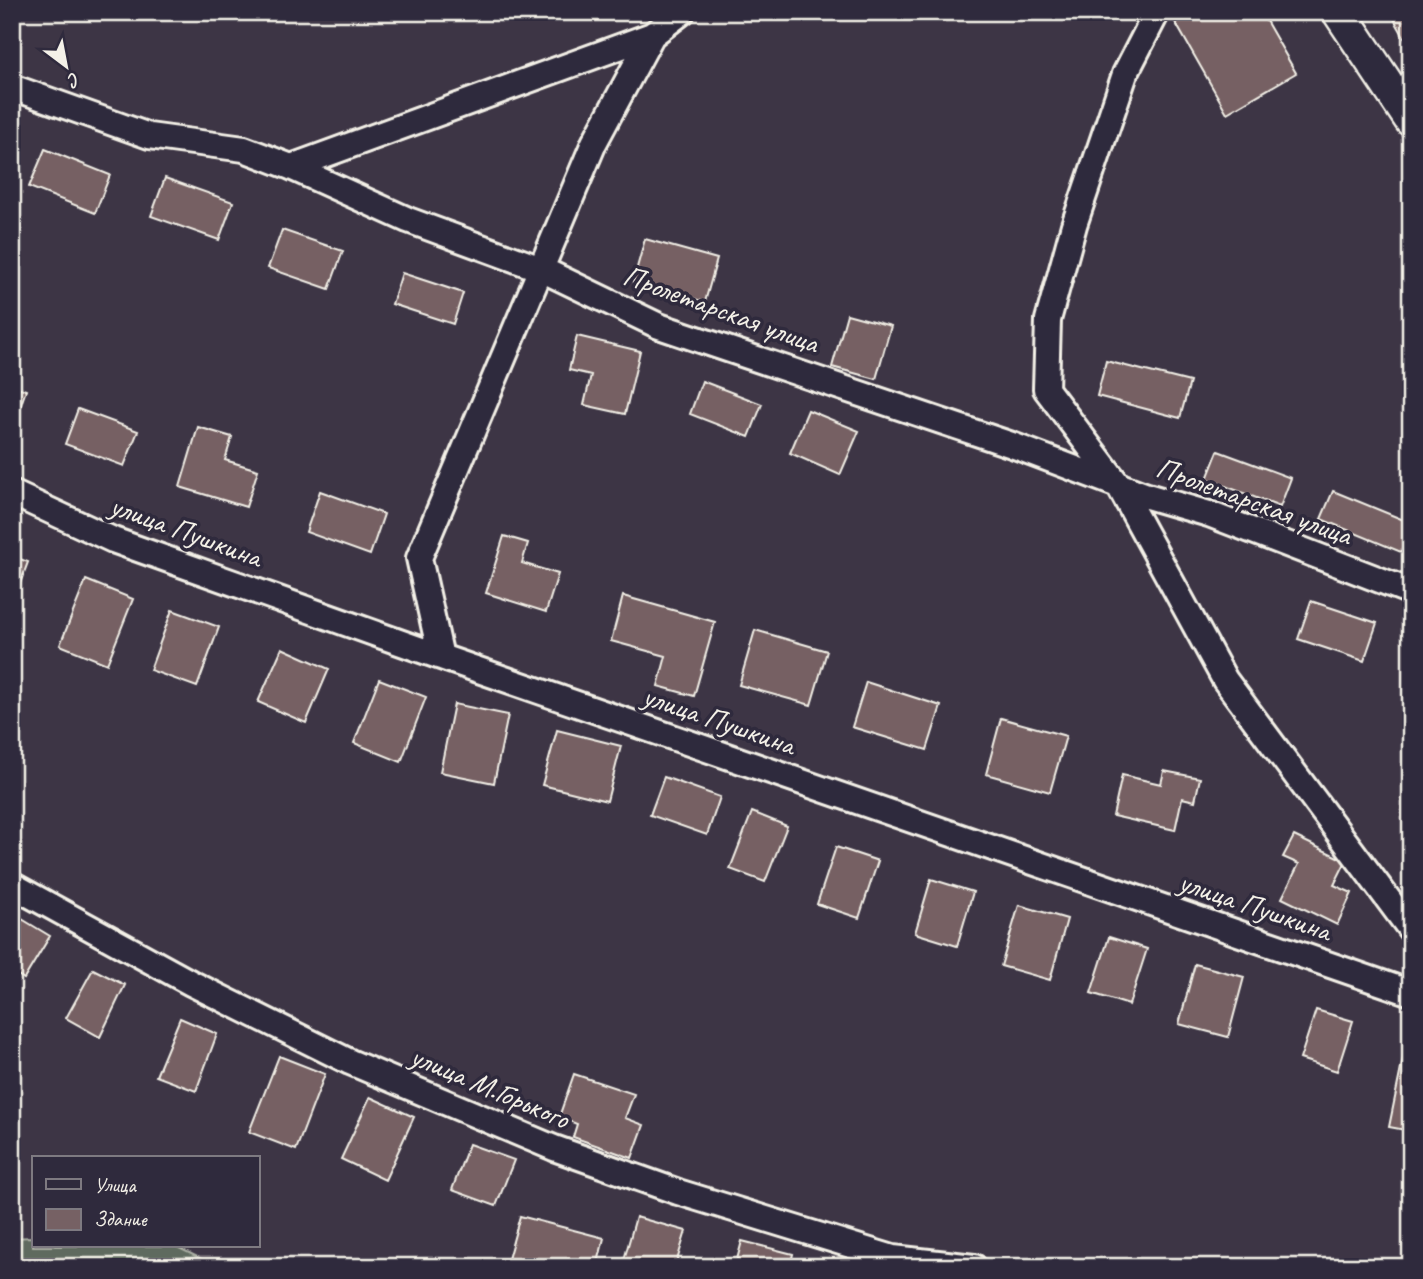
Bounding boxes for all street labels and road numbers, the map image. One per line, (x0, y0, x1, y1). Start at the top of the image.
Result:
street label: Пролетарская улица (618, 256, 826, 363)
street label: Пролетарская улица (1151, 448, 1359, 555)
street label: улица Пушкина (103, 485, 269, 577)
street label: улица Пушкина (636, 676, 803, 765)
street label: улица Пушкина (1172, 862, 1339, 951)
street label: улица М.Горького (403, 1036, 576, 1138)

